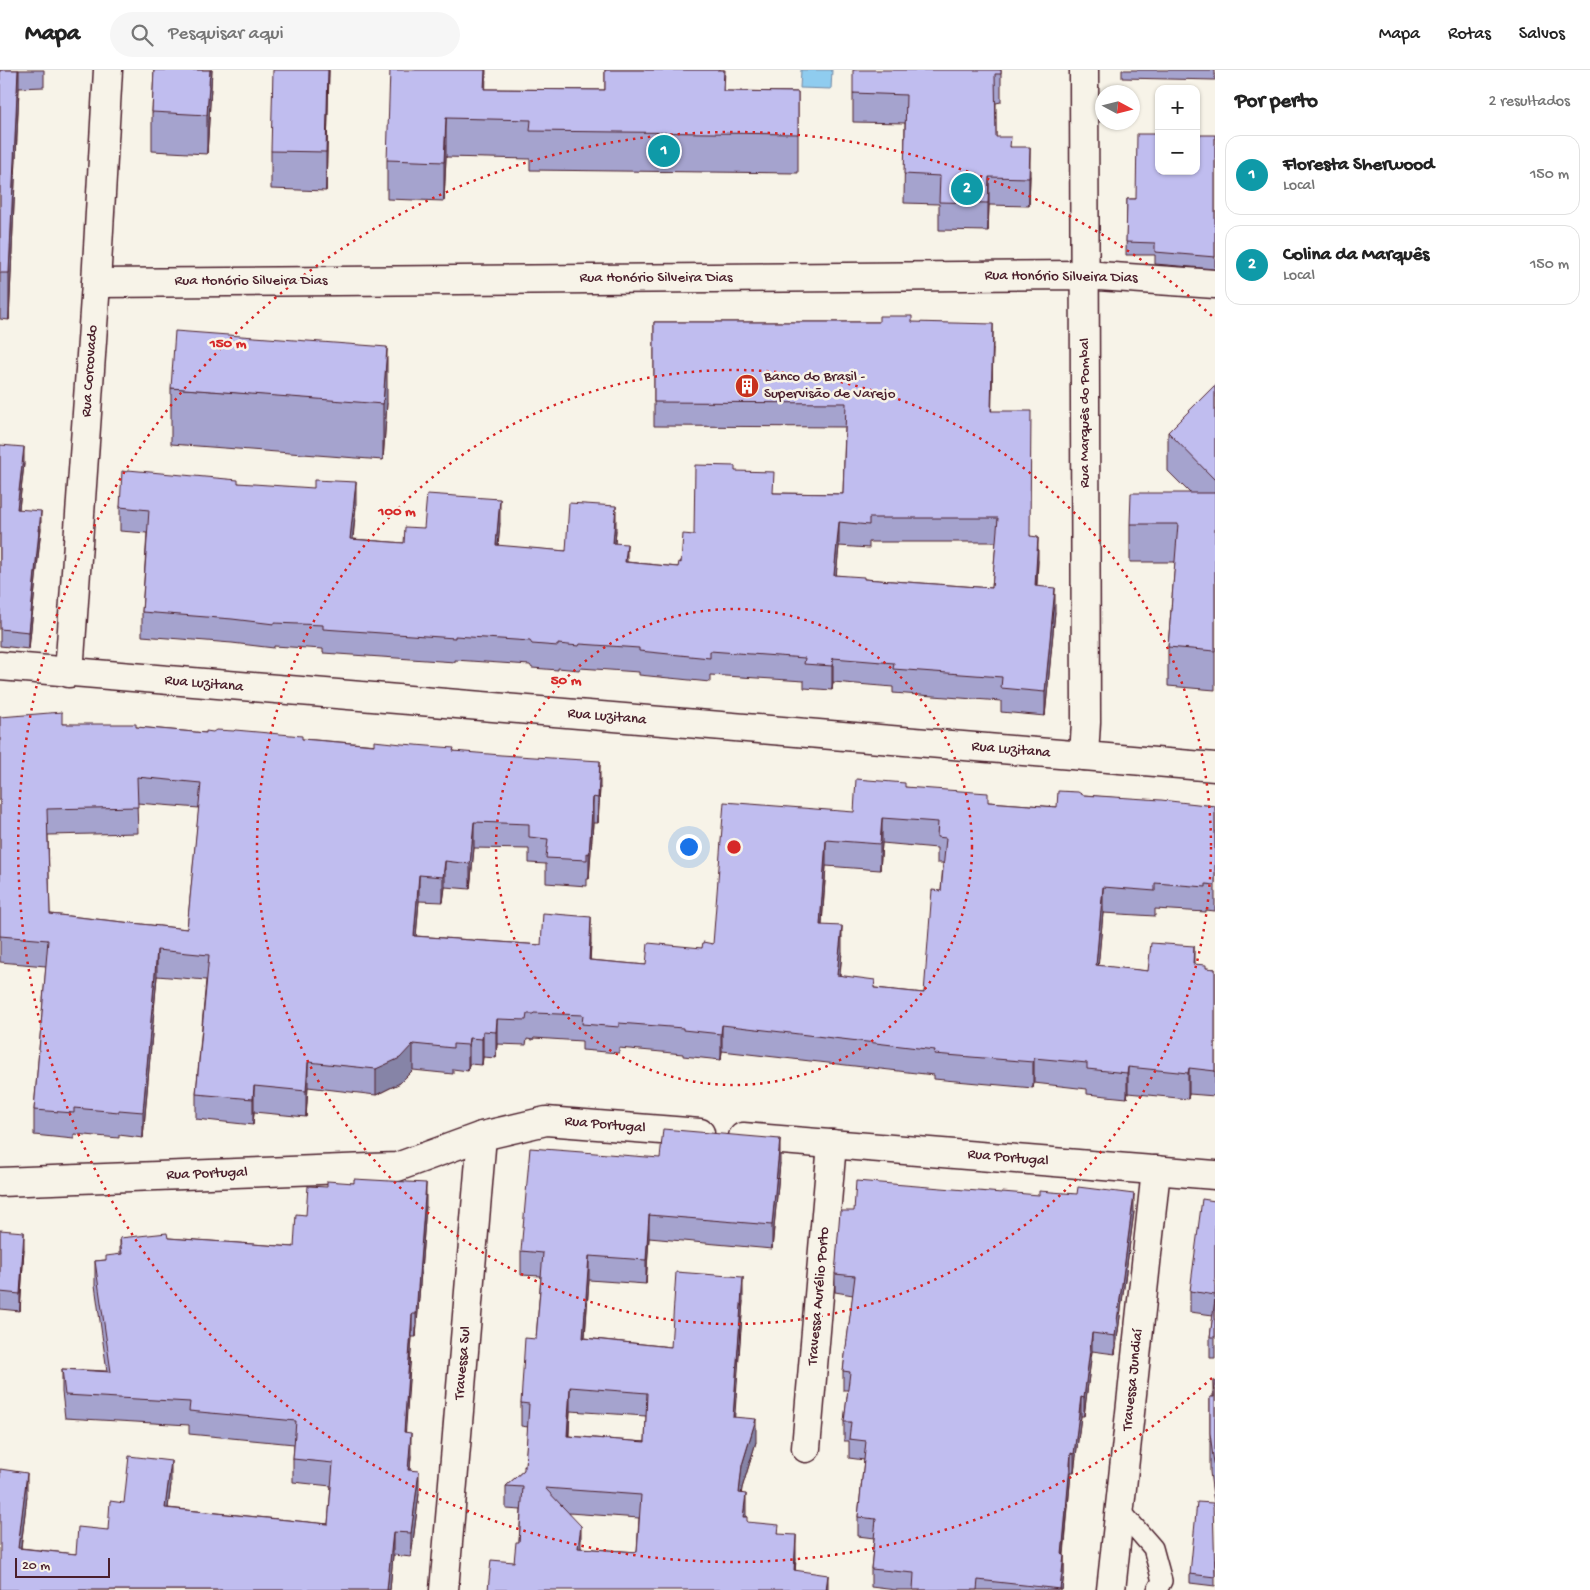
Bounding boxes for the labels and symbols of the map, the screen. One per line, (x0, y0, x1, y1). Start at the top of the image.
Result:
north arrow (1095, 85, 1140, 130)
pin: 1 (648, 132, 680, 170)
pin: 2 (951, 170, 983, 208)
street label: Rua Honório Silveira Dias (984, 267, 1138, 287)
street label: Rua Honório Silveira Dias (579, 269, 733, 287)
street label: Rua Honório Silveira Dias (174, 272, 328, 290)
street label: Rua Corcovado (78, 324, 102, 418)
text: 150 m (209, 335, 247, 353)
street label: Rua Marquês do Pombal (1076, 338, 1094, 488)
place label: Banco do Brasil - Supervisão de Varejo (763, 368, 896, 403)
building icon: Banco do Brasil - Supervisão de Varejo (734, 373, 760, 399)
text: 100 m (377, 503, 416, 521)
street label: Rua Luzitana (164, 672, 245, 696)
text: 50 m (551, 672, 582, 690)
street label: Rua Luzitana (567, 705, 648, 729)
street label: Rua Luzitana (971, 738, 1052, 762)
your location (676, 834, 702, 860)
centre of rings (725, 838, 743, 856)
street label: Rua Portugal (564, 1112, 646, 1138)
street label: Rua Portugal (967, 1145, 1049, 1171)
street label: Rua Portugal (166, 1164, 248, 1184)
street label: Travessa Aurélio Porto (804, 1226, 834, 1367)
street label: Travessa Sul (451, 1325, 475, 1402)
street label: Travessa Jundiaí (1119, 1327, 1147, 1433)
scale bar (15, 1555, 110, 1578)

